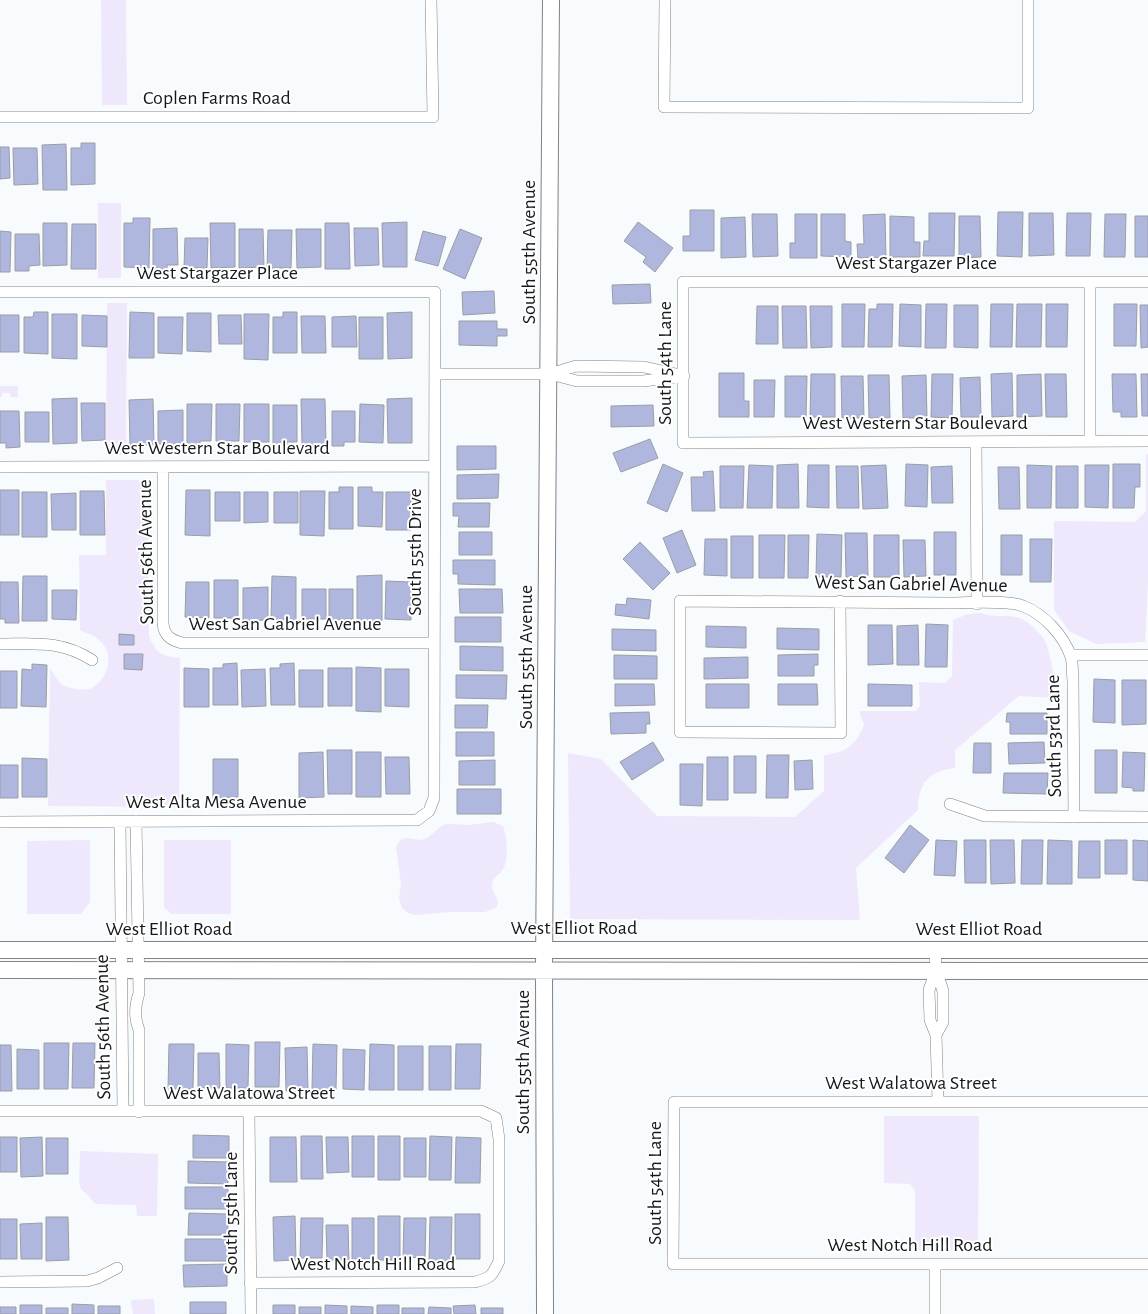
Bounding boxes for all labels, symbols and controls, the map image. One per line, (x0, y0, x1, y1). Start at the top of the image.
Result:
street label: Coplen Farms Road (143, 88, 291, 108)
street label: South 55th Avenue (519, 180, 539, 324)
street label: West Stargazer Place (835, 253, 997, 273)
street label: West Stargazer Place (136, 263, 298, 283)
street label: South 54th Lane (655, 301, 675, 425)
street label: West Western Star Boulevard (802, 413, 1028, 433)
street label: West Western Star Boulevard (104, 438, 330, 458)
street label: South 56th Avenue (135, 479, 157, 625)
street label: South 55th Drive (405, 488, 425, 616)
street label: West San Gabriel Avenue (814, 572, 1008, 596)
street label: South 55th Avenue (516, 585, 536, 729)
street label: West San Gabriel Avenue (188, 614, 382, 634)
street label: South 53rd Lane (1043, 674, 1065, 798)
street label: West Alta Mesa Avenue (125, 792, 307, 812)
street label: West Elliot Road (511, 918, 637, 938)
street label: West Elliot Road (106, 919, 232, 939)
street label: West Elliot Road (916, 919, 1042, 939)
street label: South 56th Avenue (92, 954, 114, 1100)
street label: South 55th Avenue (513, 990, 533, 1134)
street label: West Walatowa Street (825, 1073, 998, 1093)
street label: West Walatowa Street (163, 1083, 336, 1103)
street label: South 54th Lane (645, 1121, 665, 1245)
street label: South 55th Lane (221, 1152, 241, 1274)
street label: West Notch Hill Road (827, 1235, 993, 1255)
street label: West Notch Hill Road (290, 1254, 456, 1274)

